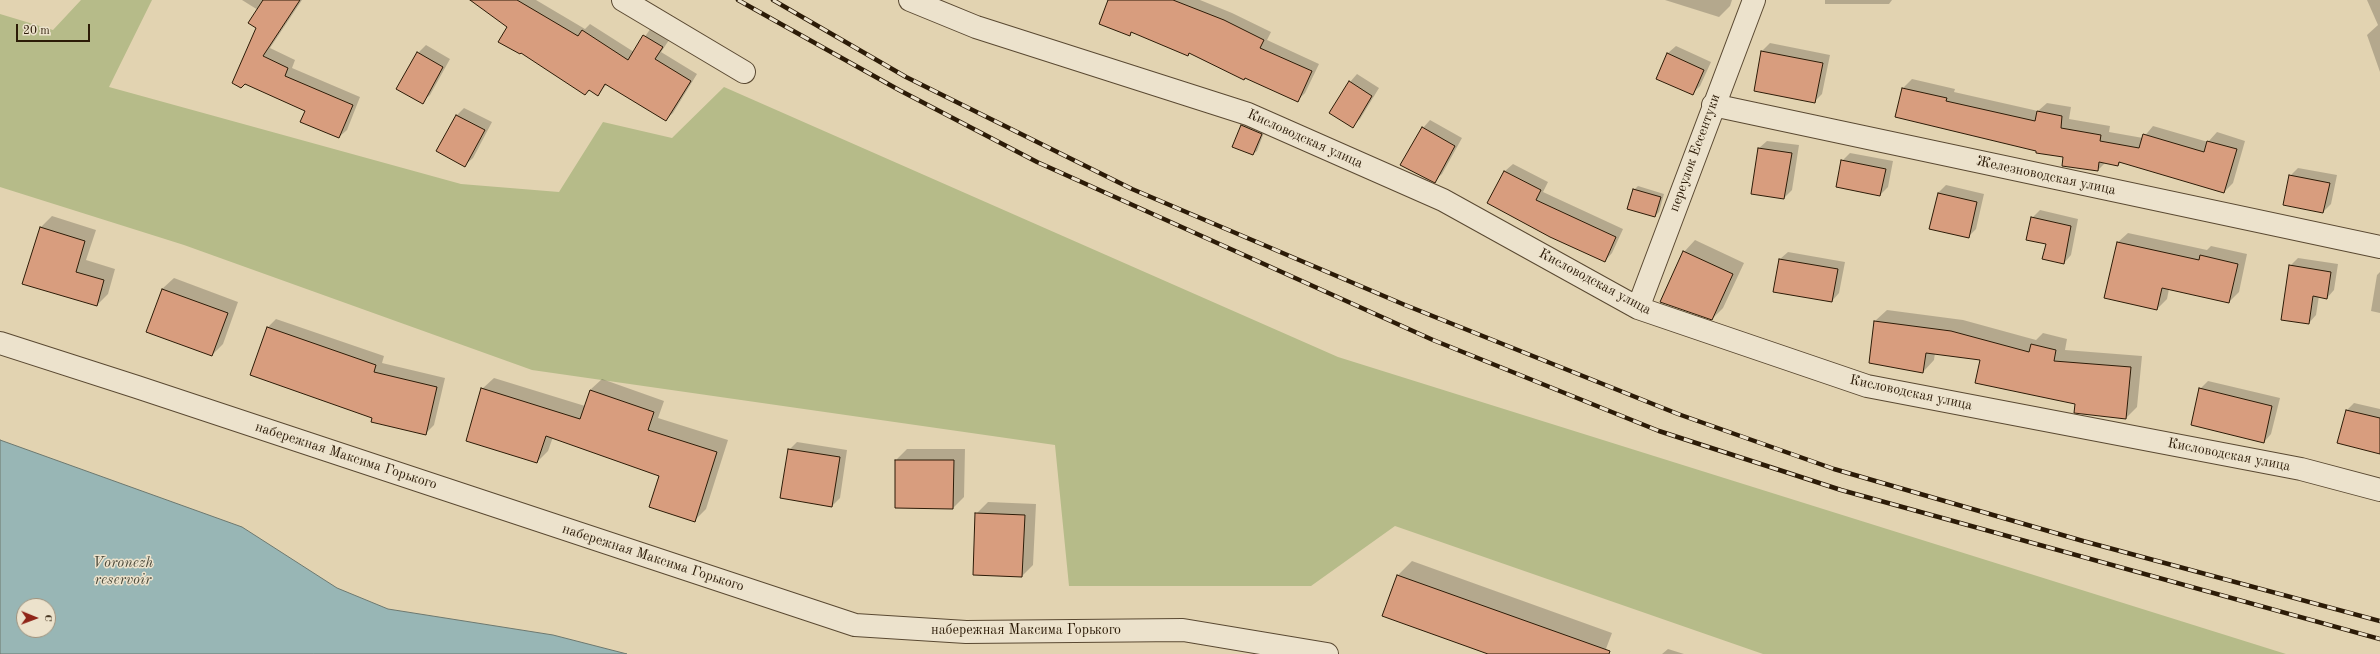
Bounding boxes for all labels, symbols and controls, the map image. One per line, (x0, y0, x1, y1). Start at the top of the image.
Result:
scale bar (18, 16, 92, 42)
text: 20 m (23, 25, 50, 37)
street label: переулок Ессентуки (1666, 92, 1724, 214)
street label: Кисловодская улица (1244, 106, 1366, 172)
street label: Железноводская улица (1975, 153, 2117, 199)
street label: Кисловодская улица (1536, 245, 1654, 319)
street label: Кисловодская улица (1848, 372, 1974, 414)
street label: набережная Максима Горького (253, 419, 439, 493)
street label: Кисловодская улица (2166, 435, 2292, 475)
street label: набережная Максима Горького (560, 521, 746, 595)
water label: Voronezh reservoir (93, 554, 153, 589)
north arrow (16, 598, 56, 638)
text: С (42, 614, 53, 622)
street label: набережная Максима Горького (931, 622, 1121, 638)

